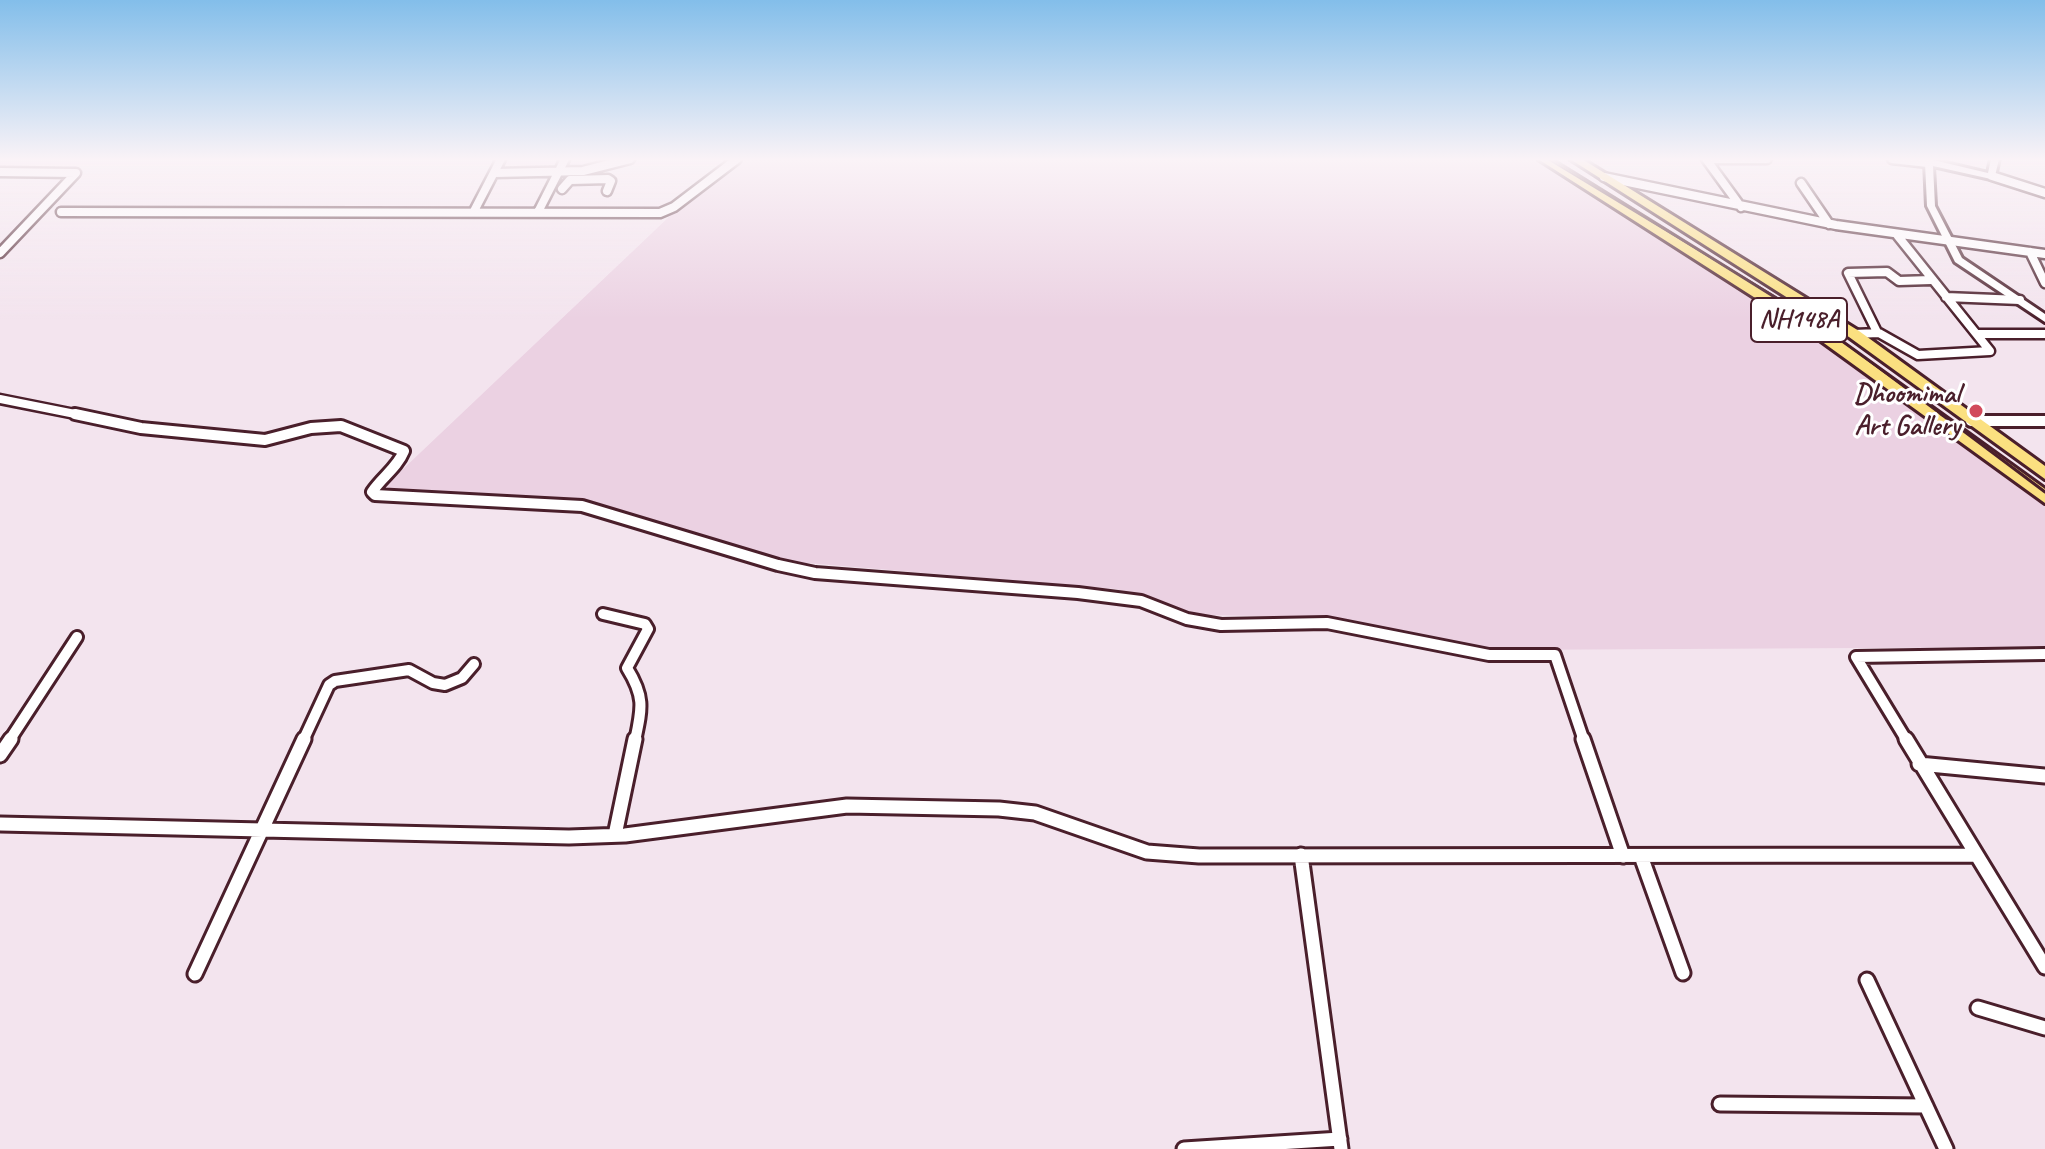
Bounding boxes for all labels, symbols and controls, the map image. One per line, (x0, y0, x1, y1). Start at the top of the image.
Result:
road number: NH148A (1751, 298, 1847, 342)
place label: Dhoomimal Art Gallery (1854, 378, 1960, 444)
marker: Dhoomimal Art Gallery (1967, 402, 1985, 420)

